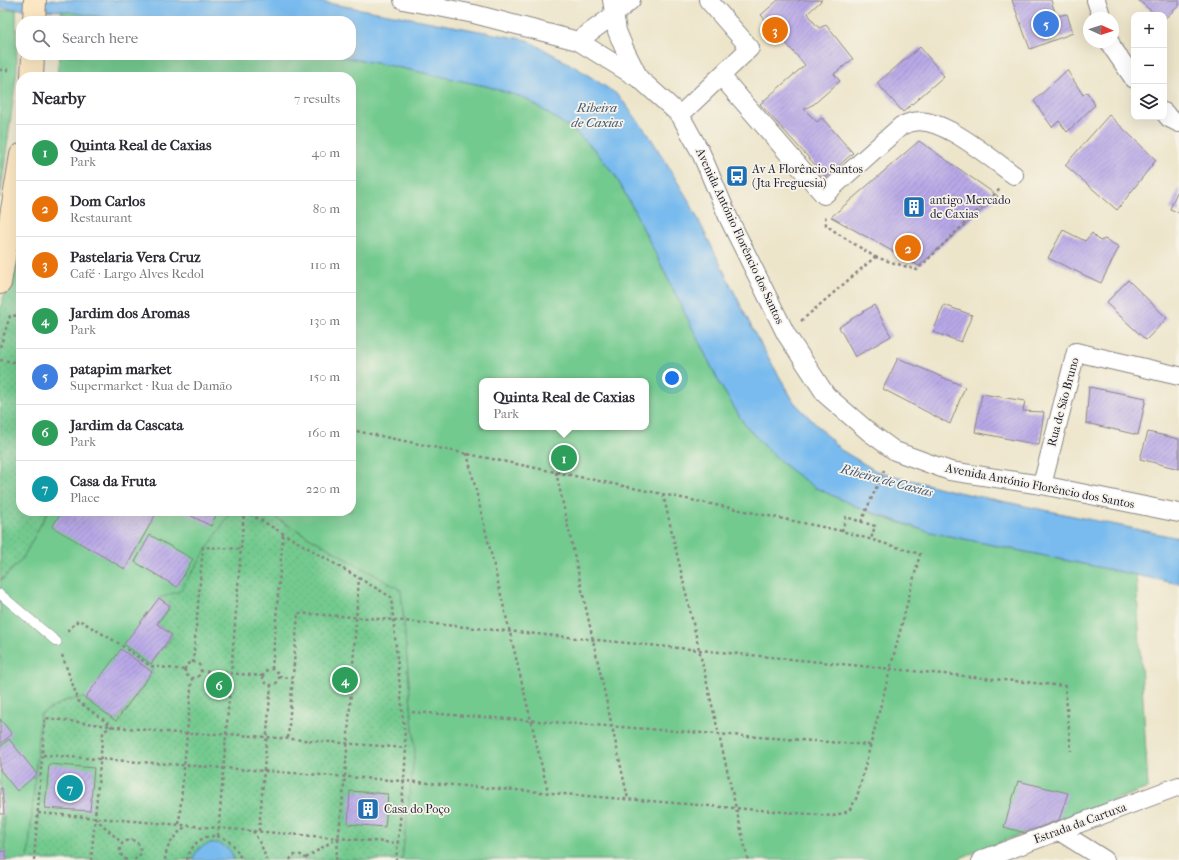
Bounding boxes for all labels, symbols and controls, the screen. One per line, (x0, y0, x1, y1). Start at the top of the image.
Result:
pin: 5 (1033, 9, 1059, 39)
north arrow (1083, 12, 1119, 48)
map controls (1131, 12, 1167, 120)
button: + (1131, 12, 1167, 48)
pin: 3 (762, 15, 788, 45)
search box (16, 16, 356, 60)
icon: search (30, 27, 52, 49)
text: Search here (62, 29, 138, 47)
button: − (1131, 48, 1167, 84)
button: layers (1131, 84, 1167, 120)
text: Nearby (32, 88, 86, 108)
text: 7 results (294, 91, 340, 106)
water label: Ribeira de Caxias (571, 100, 624, 130)
text: Quinta Real de Caxias (70, 136, 212, 154)
text: 1 (43, 145, 47, 160)
text: 40 m (312, 145, 340, 160)
street label: Avenida António Florêncio dos Santos (693, 145, 787, 327)
text: Park (70, 154, 96, 169)
place label: Av A Florêncio Santos (Jta Freguesia) (751, 162, 864, 190)
bus stop icon: Av A Florêncio Santos (Jta Freguesia) (724, 163, 750, 189)
text: Dom Carlos (70, 192, 145, 210)
place label: antigo Mercado de Caxias (930, 193, 1011, 221)
building icon: antigo Mercado de Caxias (901, 194, 927, 220)
text: 2 (42, 201, 48, 216)
text: 80 m (313, 201, 340, 216)
text: Restaurant (70, 210, 132, 225)
pin: 2 (895, 233, 921, 263)
text: Pastelaria Vera Cruz (70, 248, 201, 266)
text: 3 (42, 257, 48, 272)
text: 110 m (310, 257, 340, 272)
text: Café · Largo Alves Redol (70, 266, 204, 281)
text: Jardim dos Aromas (70, 304, 190, 322)
text: 4 (41, 313, 49, 328)
text: 130 m (309, 313, 340, 328)
text: Park (70, 322, 96, 337)
street label: Rua de São Bruno (1044, 356, 1082, 448)
text: patapim market (70, 360, 171, 378)
your location (662, 368, 682, 388)
text: 5 (42, 369, 48, 384)
text: 150 m (309, 369, 340, 384)
text: Supermarket · Rua de Damão (70, 378, 232, 393)
popup (479, 378, 649, 430)
text: Quinta Real de Caxias (493, 388, 635, 406)
text: Park (493, 406, 519, 421)
text: Jardim da Cascata (70, 416, 183, 434)
text: 6 (41, 425, 49, 440)
text: 160 m (308, 425, 340, 440)
text: Park (70, 434, 96, 449)
pin: 1 (551, 443, 577, 473)
water label: Ribeira de Caxias (838, 461, 935, 500)
street label: Avenida António Florêncio dos Santos (943, 461, 1136, 511)
text: Casa da Fruta (70, 472, 156, 490)
text: 7 (42, 481, 48, 496)
text: 220 m (306, 481, 340, 496)
text: Place (70, 490, 100, 505)
pin: 4 (332, 665, 358, 695)
pin: 6 (206, 670, 232, 700)
pin: 7 (57, 773, 83, 803)
building icon: Casa do Poço (355, 796, 381, 822)
street label: Estrada da Cartuxa (1032, 800, 1129, 846)
place label: Casa do Poço (384, 802, 450, 817)

